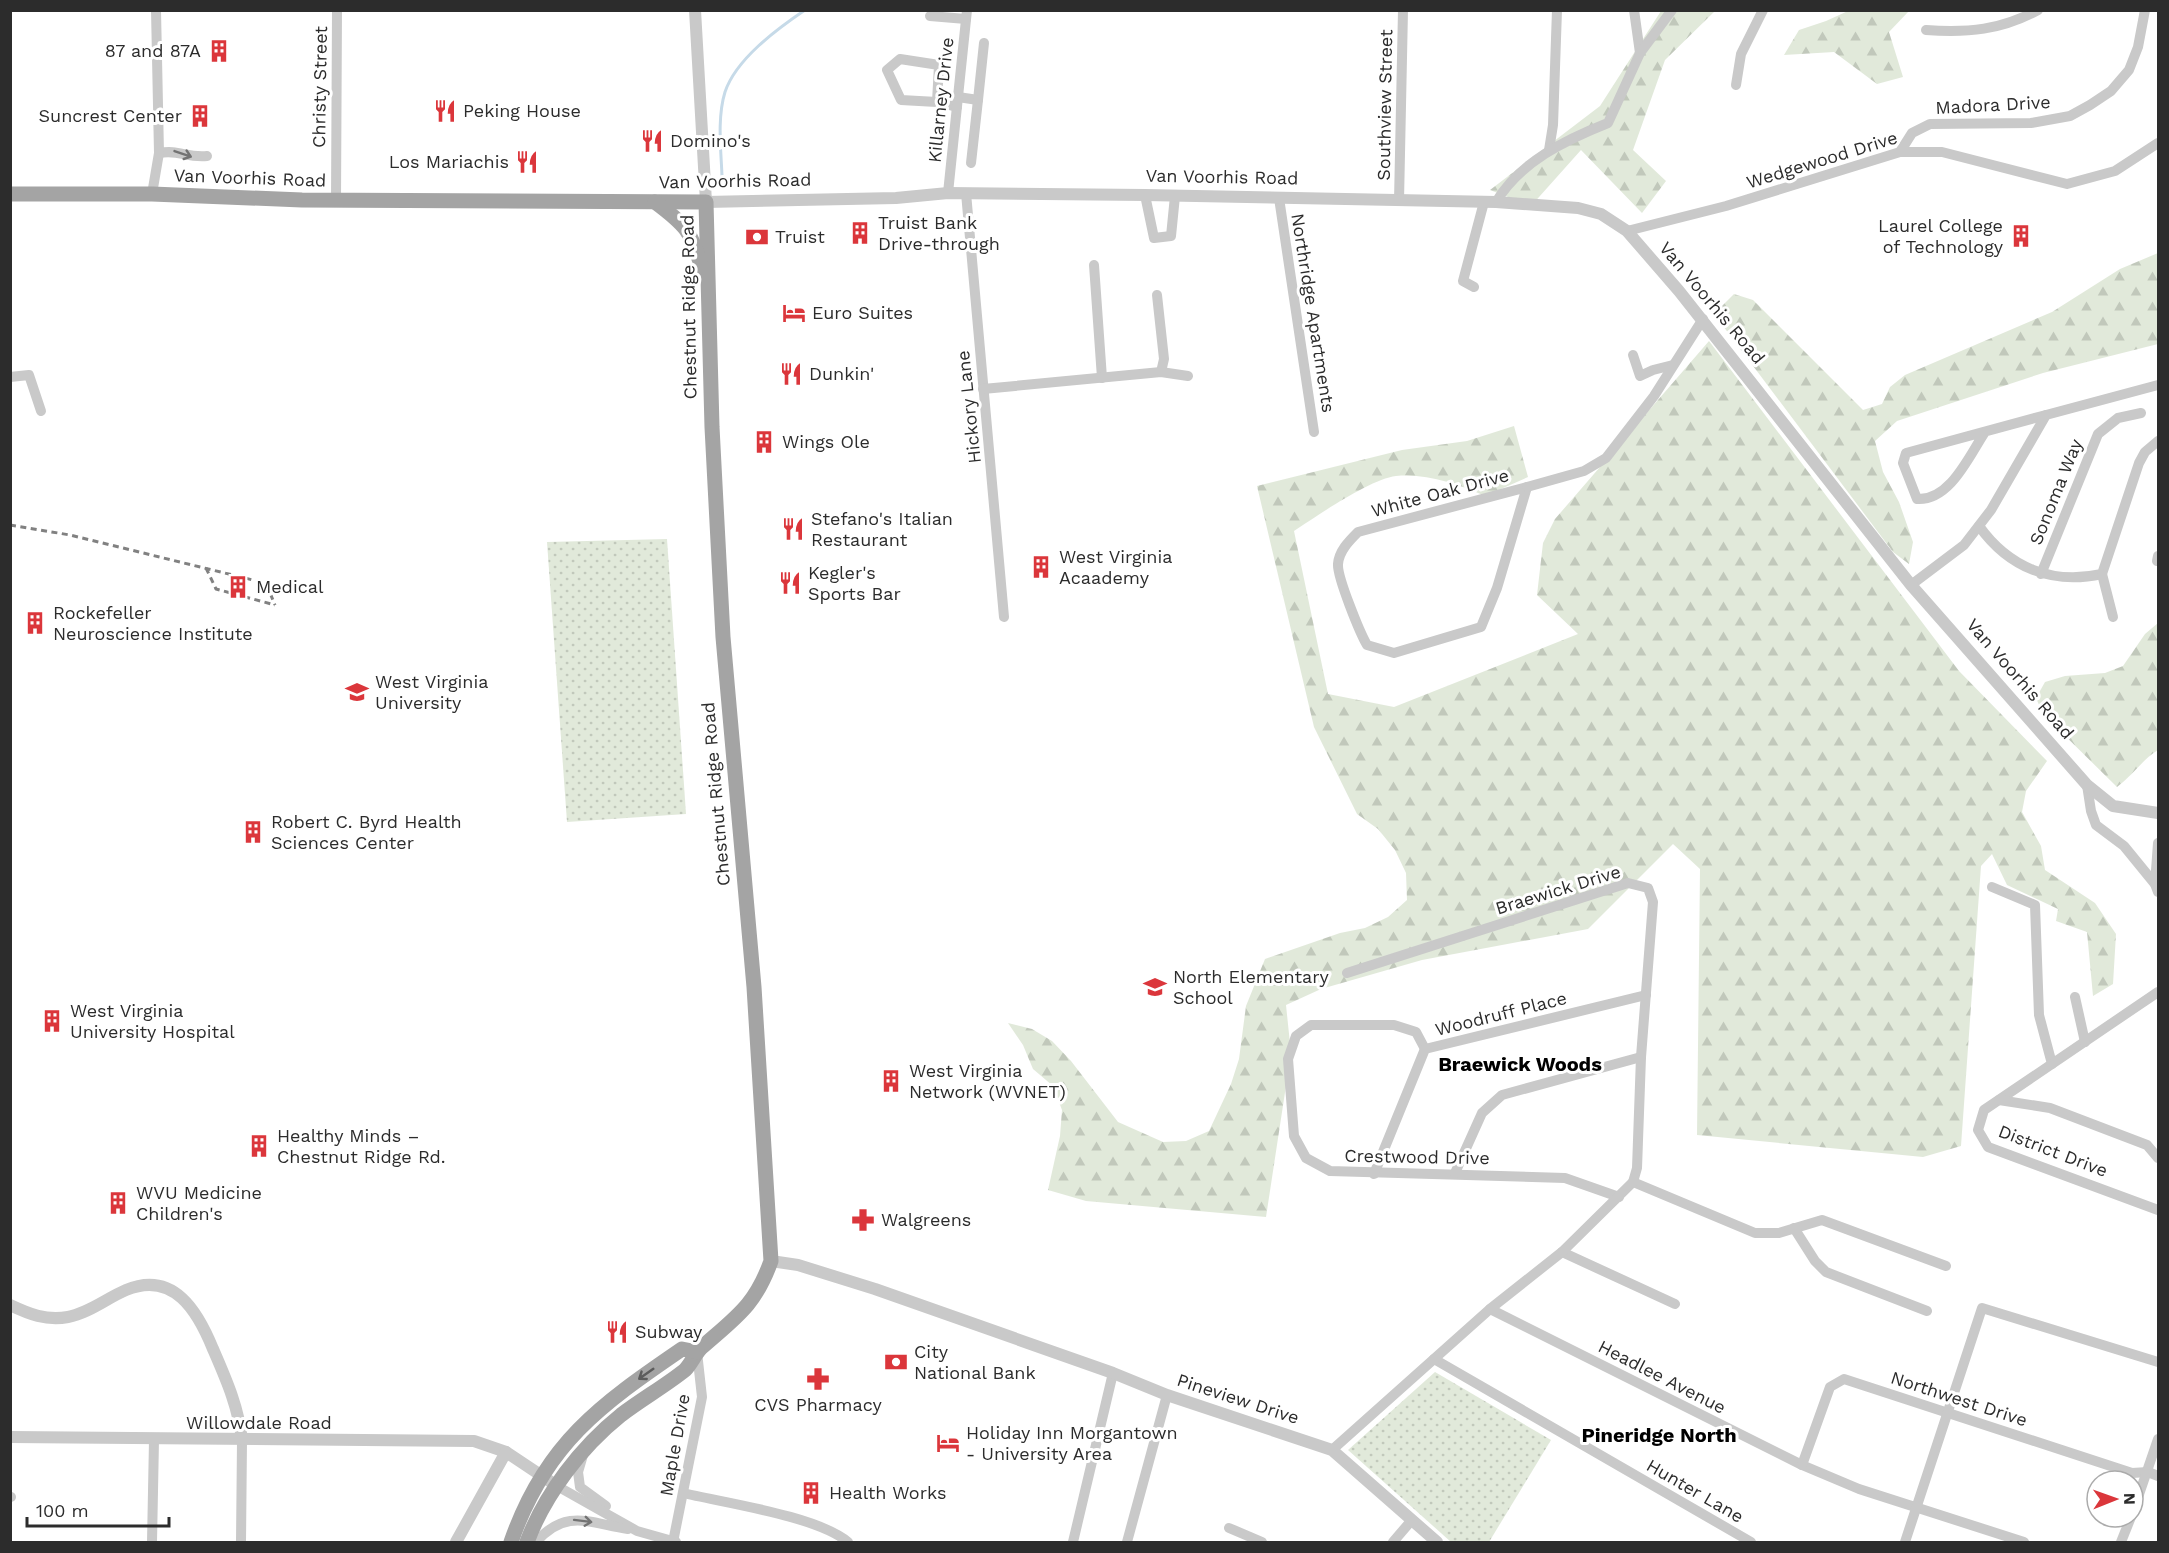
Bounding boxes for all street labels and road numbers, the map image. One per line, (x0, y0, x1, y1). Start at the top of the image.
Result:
street label: Christy Street (308, 25, 331, 148)
street label: Southview Street (1373, 29, 1396, 181)
street label: Killarney Drive (923, 36, 958, 164)
street label: Madora Drive (1935, 91, 2051, 118)
street label: Wedgewood Drive (1744, 127, 1900, 192)
street label: Van Voorhis Road (173, 164, 327, 191)
street label: Van Voorhis Road (1145, 165, 1299, 188)
street label: Van Voorhis Road (658, 169, 812, 192)
street label: Northridge Apartments (1287, 212, 1340, 414)
street label: Chestnut Ridge Road (676, 214, 701, 400)
street label: Van Voorhis Road (1655, 237, 1770, 368)
street label: Hickory Lane (952, 349, 985, 465)
street label: Sonoma Way (2025, 435, 2087, 548)
street label: White Oak Drive (1369, 464, 1511, 521)
street label: Van Voorhis Road (1962, 614, 2078, 743)
street label: Chestnut Ridge Road (697, 701, 734, 887)
street label: Braewick Drive (1493, 860, 1623, 919)
street label: Woodruff Place (1433, 987, 1569, 1040)
street label: District Drive (1996, 1120, 2111, 1181)
street label: Crestwood Drive (1344, 1145, 1490, 1168)
street label: Headlee Avenue (1595, 1335, 1729, 1418)
street label: Northwest Drive (1888, 1367, 2030, 1430)
street label: Pineview Drive (1175, 1369, 1302, 1428)
street label: Maple Drive (655, 1392, 694, 1498)
street label: Willowdale Road (186, 1412, 332, 1433)
street label: Hunter Lane (1643, 1454, 1748, 1527)

